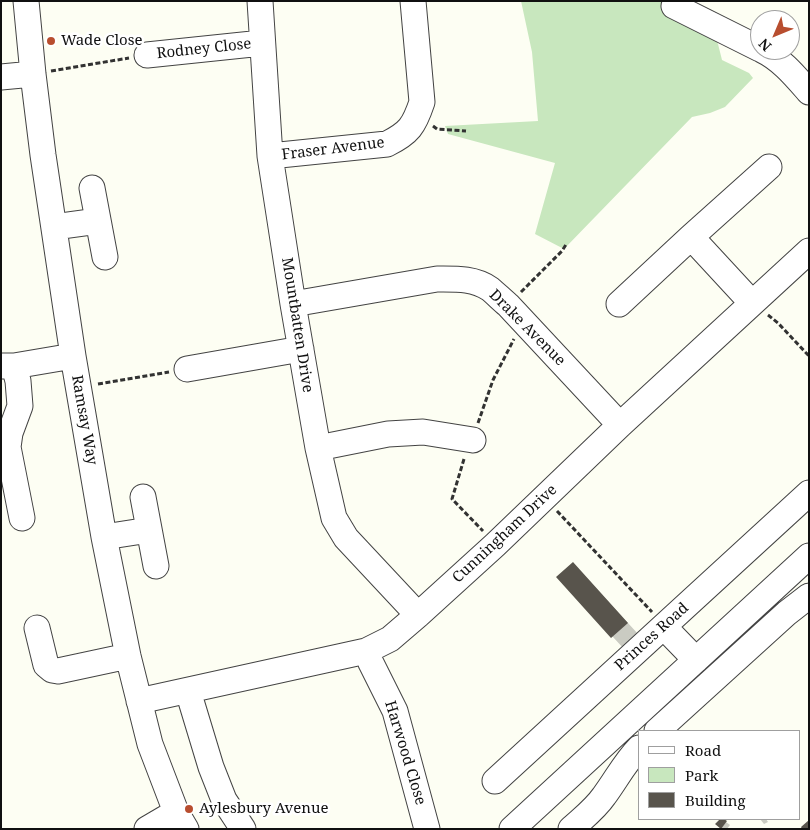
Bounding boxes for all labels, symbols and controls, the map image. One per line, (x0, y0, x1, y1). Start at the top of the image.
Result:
north arrow (750, 10, 800, 60)
place label: Wade Close (61, 32, 143, 50)
marker: Wade Close (45, 35, 57, 47)
street label: Rodney Close (156, 35, 252, 63)
text: N (754, 35, 775, 56)
street label: Fraser Avenue (281, 134, 385, 164)
street label: Mountbatten Drive (277, 256, 317, 394)
street label: Drake Avenue (485, 286, 569, 370)
street label: Ramsay Way (67, 374, 101, 466)
street label: Cunningham Drive (449, 481, 561, 587)
street label: Princes Road (611, 599, 693, 675)
street label: Harwood Close (381, 699, 429, 807)
legend (638, 730, 800, 820)
text: Road (685, 740, 721, 760)
text: Park (685, 765, 718, 785)
text: Building (685, 790, 746, 810)
place label: Aylesbury Avenue (199, 800, 329, 818)
marker: Aylesbury Avenue (183, 803, 195, 815)

